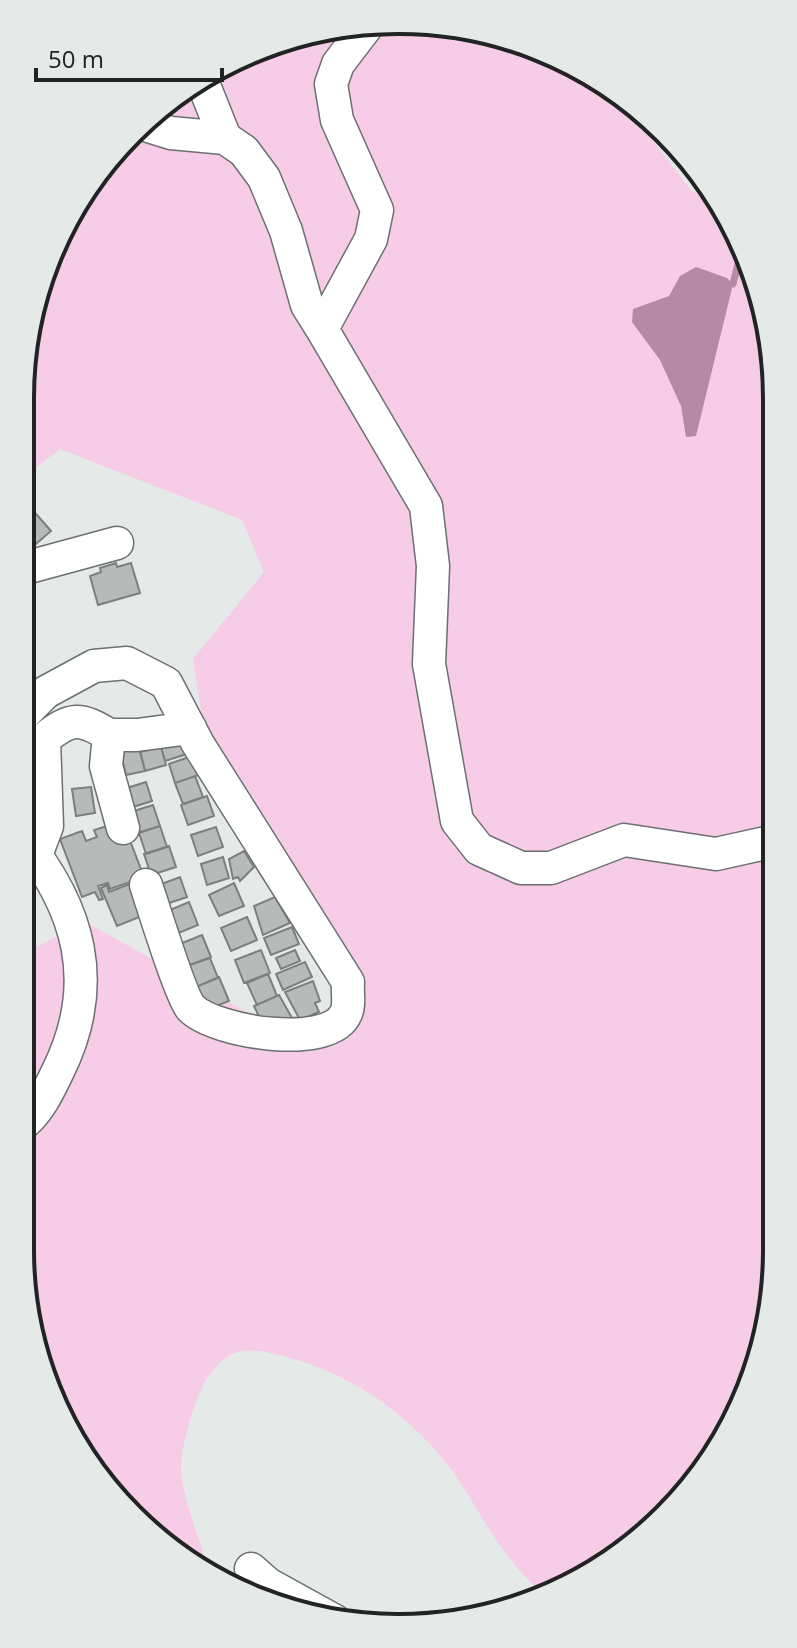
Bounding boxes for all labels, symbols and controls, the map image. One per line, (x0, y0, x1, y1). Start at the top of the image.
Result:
scale bar (36, 32, 222, 82)
text: 50 m (48, 42, 104, 75)

